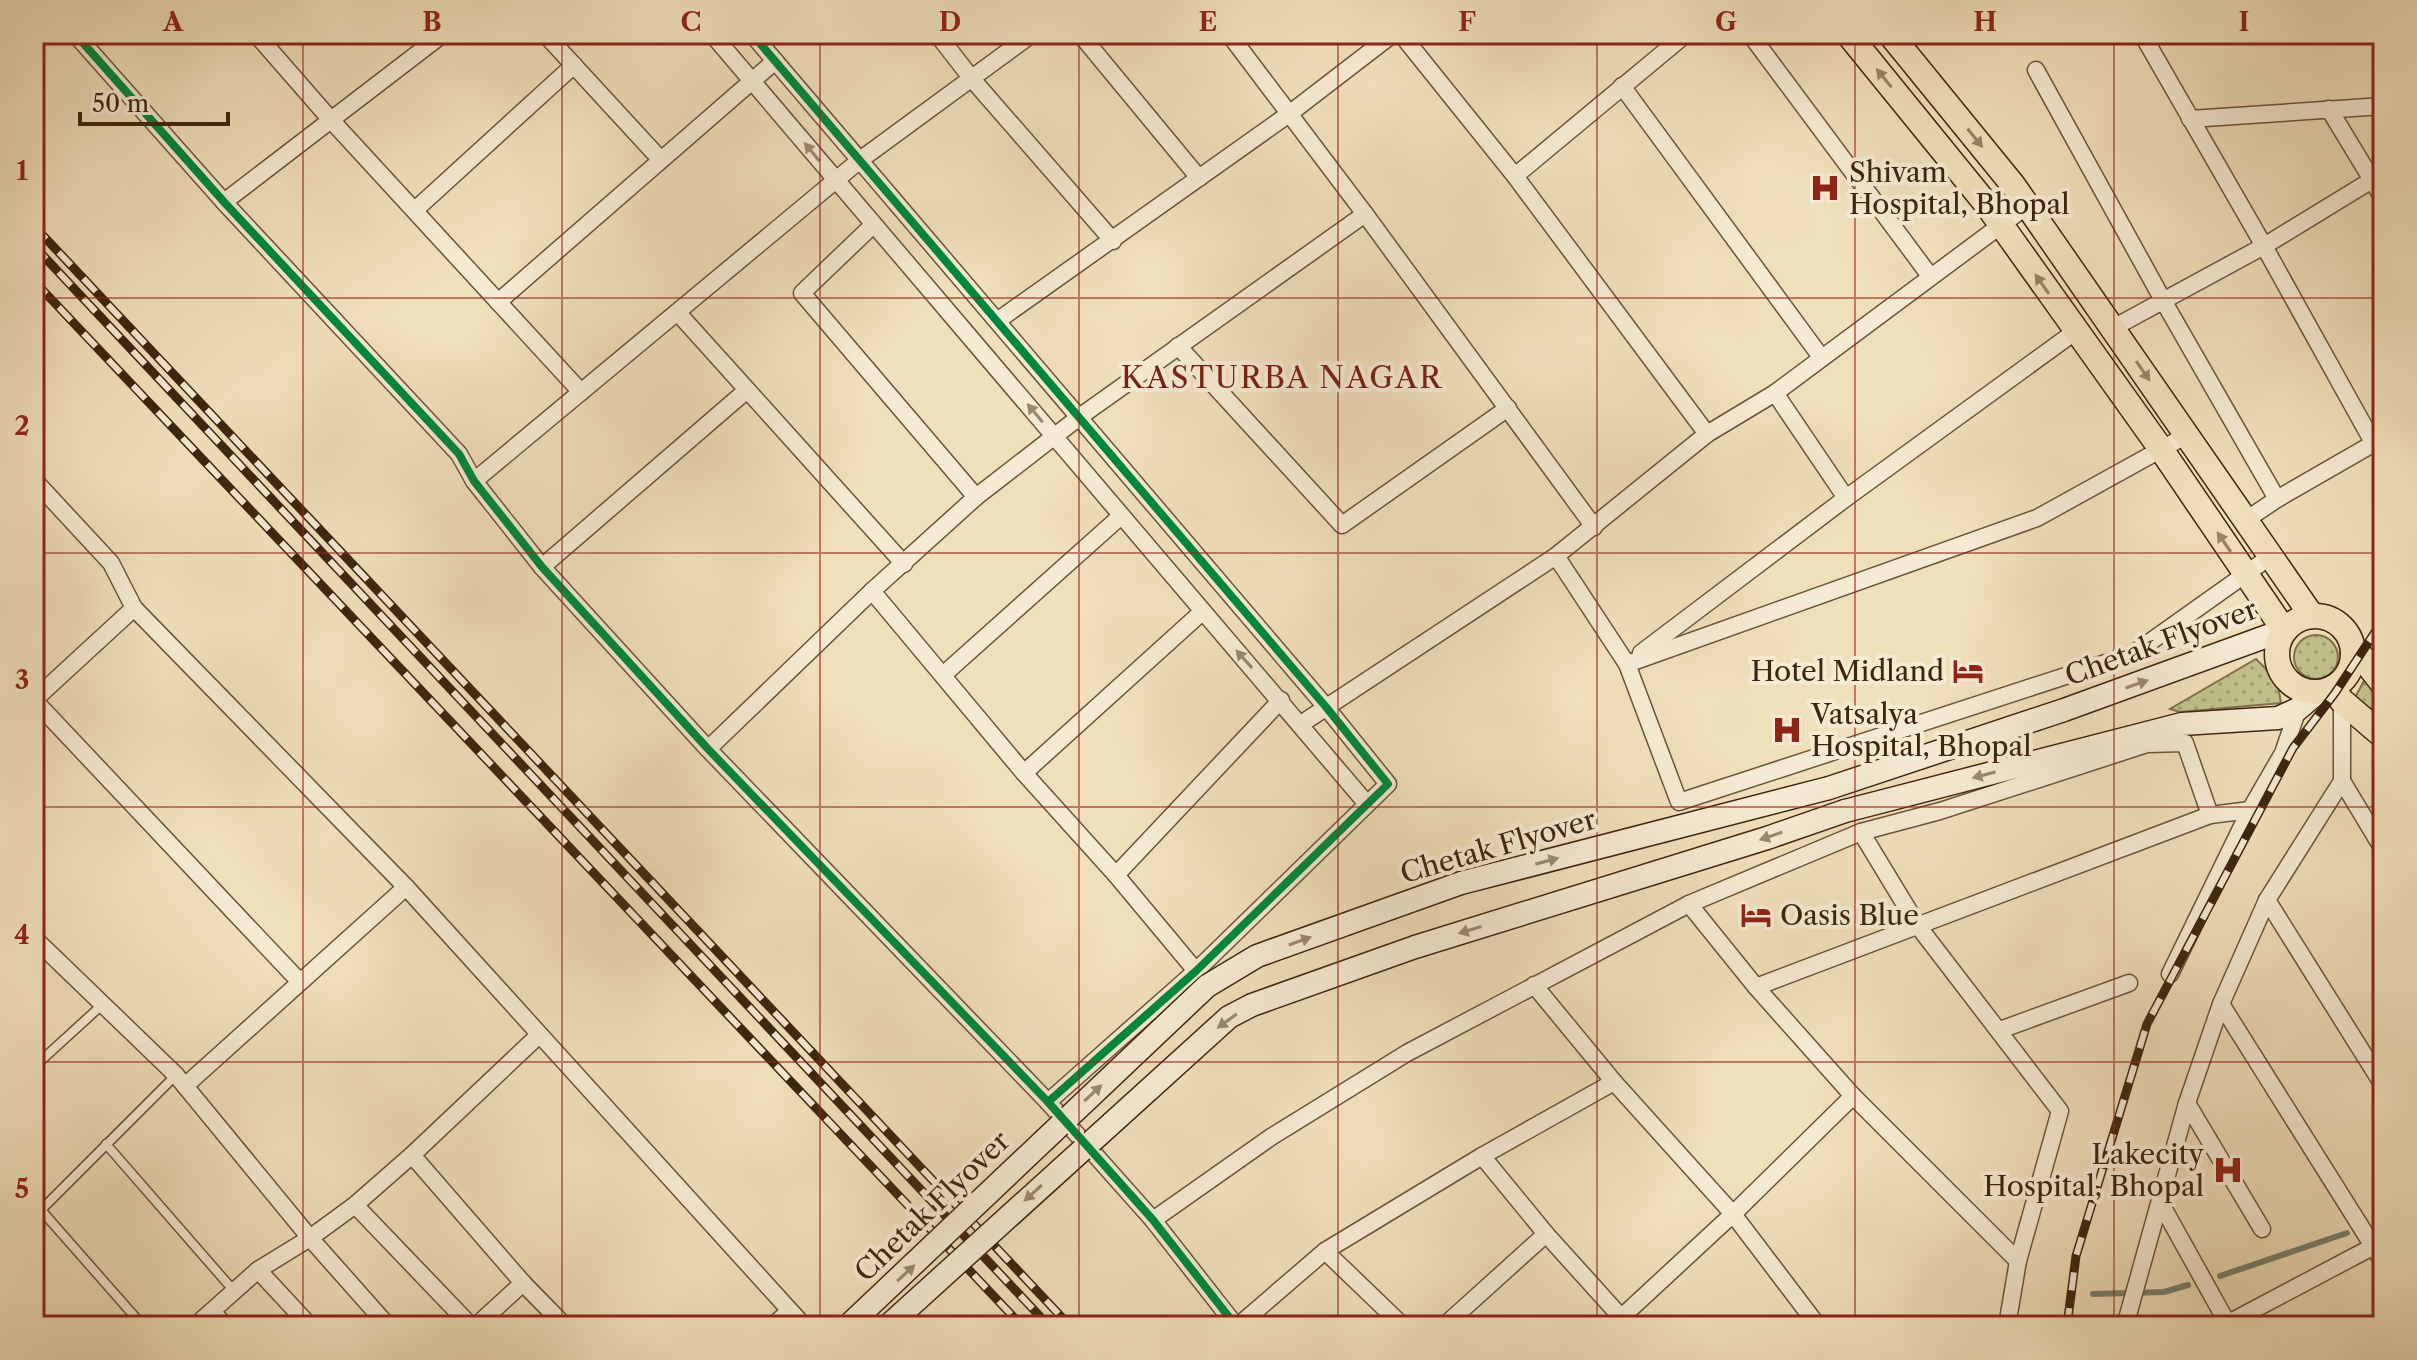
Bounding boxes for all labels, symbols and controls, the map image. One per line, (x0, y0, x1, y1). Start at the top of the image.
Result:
text: A (162, 6, 184, 38)
text: B (422, 6, 442, 38)
text: C (681, 6, 701, 38)
text: D (939, 6, 961, 38)
text: E (1199, 6, 1217, 38)
text: F (1458, 6, 1476, 38)
text: G (1715, 6, 1737, 38)
text: H (1973, 6, 1997, 38)
text: I (2239, 6, 2249, 38)
one-way arrow (1876, 68, 1893, 88)
scale bar (80, 76, 228, 126)
text: 50 m (92, 89, 149, 118)
one-way arrow (1966, 128, 1983, 148)
one-way arrow (804, 142, 821, 162)
text: 1 (16, 155, 28, 187)
place label: Shivam Hospital, Bhopal (1849, 155, 2070, 221)
hospital icon: Shivam Hospital, Bhopal (1808, 171, 1842, 205)
one-way arrow (2035, 273, 2050, 294)
district label: KASTURBA NAGAR (1121, 359, 1443, 396)
one-way arrow (2135, 361, 2150, 382)
one-way arrow (1027, 404, 1044, 424)
text: 2 (14, 410, 30, 442)
one-way arrow (2217, 532, 2232, 553)
street label: Chetak Flyover (2060, 591, 2262, 692)
one-way arrow (1236, 650, 1254, 669)
place label: Hotel Midland (1751, 654, 1944, 688)
hotel icon: Hotel Midland (1951, 654, 1985, 688)
text: 3 (15, 664, 29, 696)
one-way arrow (2125, 677, 2149, 690)
place label: Vatsalya Hospital, Bhopal (1810, 697, 2032, 763)
hospital icon: Vatsalya Hospital, Bhopal (1770, 713, 1804, 747)
one-way arrow (1972, 769, 1997, 781)
street label: Chetak Flyover (1396, 802, 1600, 890)
one-way arrow (1759, 831, 1783, 843)
one-way arrow (1535, 854, 1560, 866)
hotel icon: Oasis Blue (1739, 898, 1773, 932)
place label: Oasis Blue (1780, 898, 1919, 932)
text: 4 (14, 919, 30, 951)
one-way arrow (1457, 924, 1481, 937)
one-way arrow (1288, 935, 1312, 947)
one-way arrow (1217, 1012, 1237, 1028)
one-way arrow (1084, 1085, 1103, 1103)
street label: Chetak Flyover (848, 1124, 1017, 1288)
place label: Lakecity Hospital, Bhopal (1983, 1137, 2204, 1203)
hospital icon: Lakecity Hospital, Bhopal (2211, 1153, 2245, 1187)
text: 5 (15, 1173, 29, 1205)
one-way arrow (1023, 1184, 1042, 1202)
one-way arrow (896, 1265, 915, 1283)

